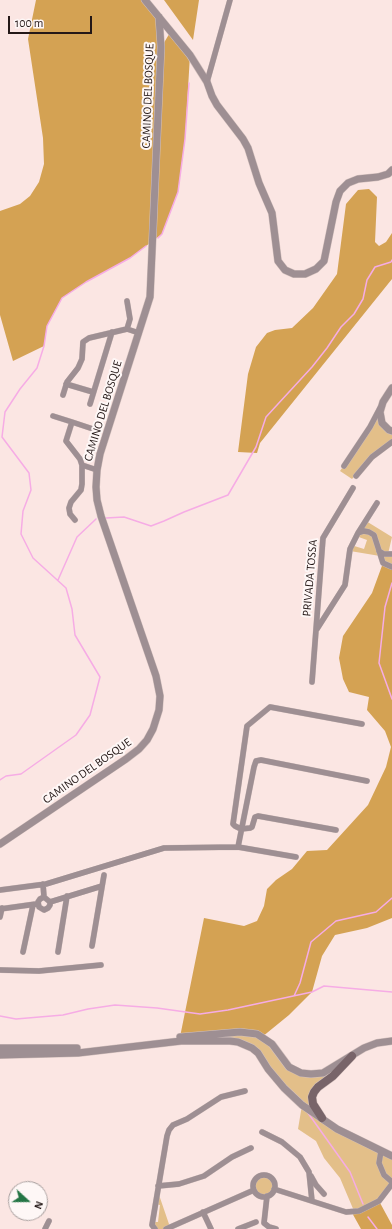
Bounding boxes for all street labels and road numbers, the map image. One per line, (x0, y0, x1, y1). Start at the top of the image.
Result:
street label: CAMINO DEL BOSQUE (139, 43, 157, 149)
street label: CAMINO DEL BOSQUE (81, 359, 125, 463)
street label: PRIVADA TOSSA (299, 539, 321, 617)
street label: CAMINO DEL BOSQUE (40, 735, 134, 807)

